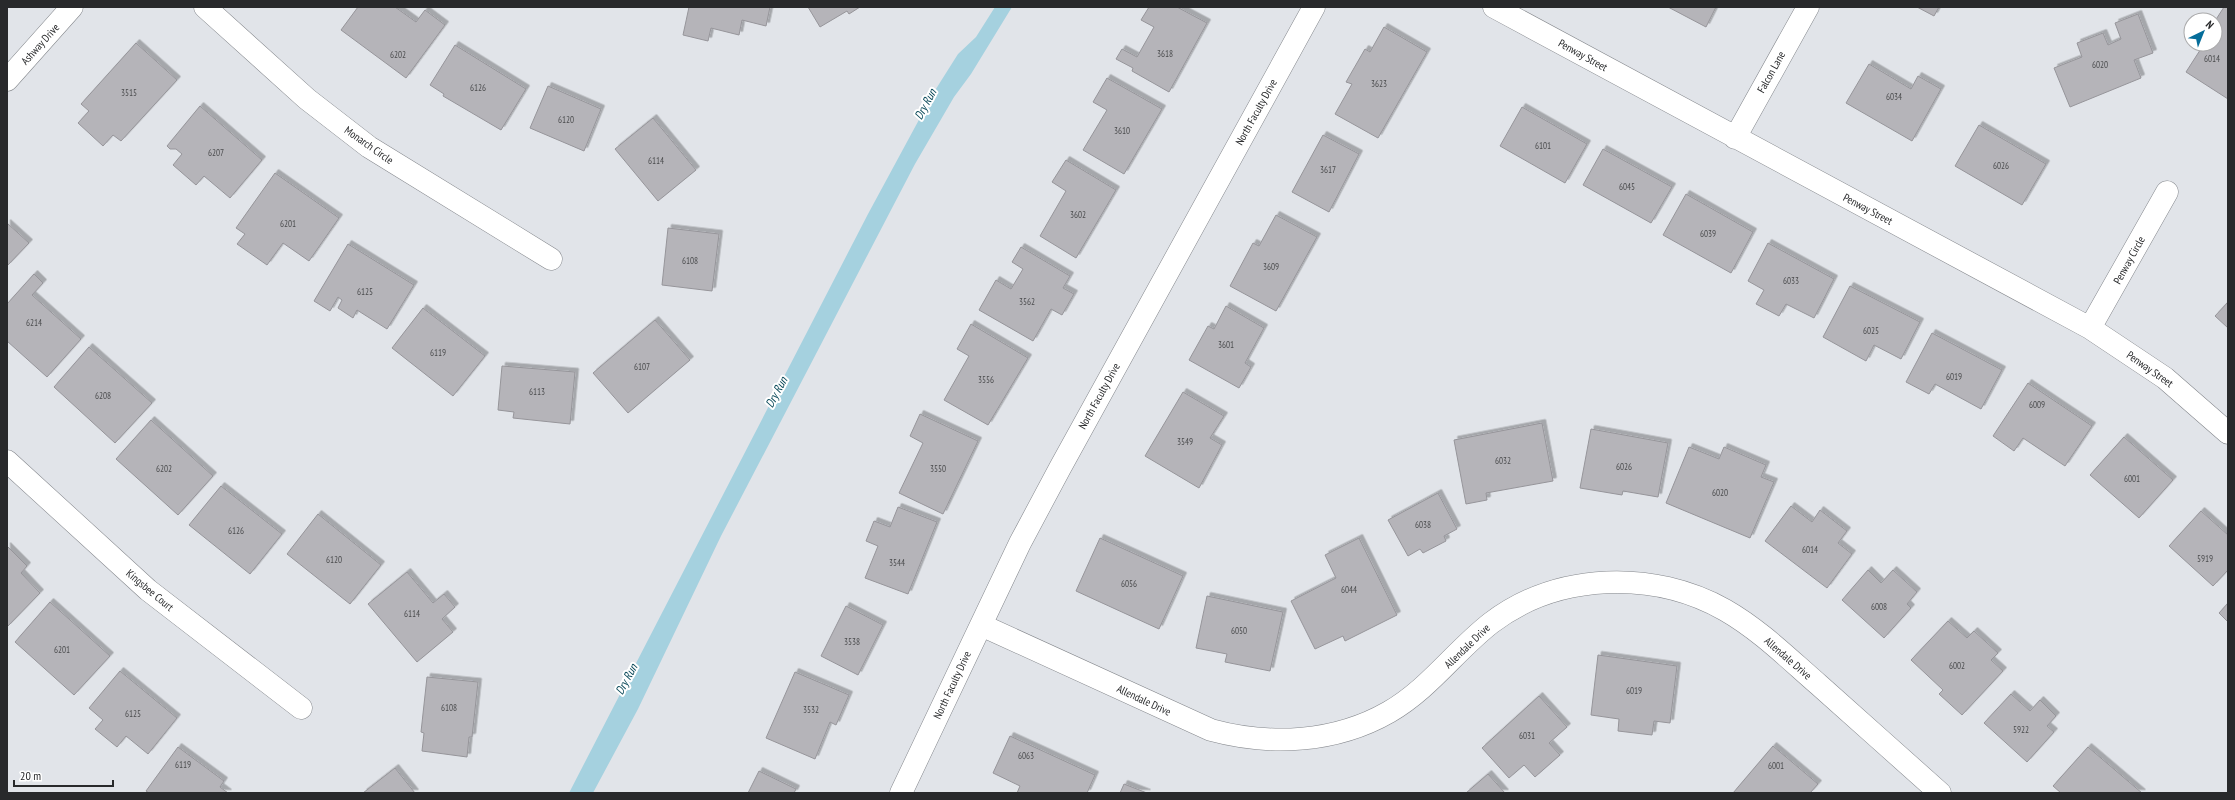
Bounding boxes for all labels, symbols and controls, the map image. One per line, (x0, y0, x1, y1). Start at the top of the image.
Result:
north arrow (2183, 12, 2223, 52)
text: N (2203, 18, 2217, 32)
street label: Ashway Drive (18, 20, 62, 68)
street label: Penway Street (1556, 36, 1610, 74)
house number: 3618 (1157, 48, 1173, 59)
street label: Falcon Lane (1754, 48, 1788, 95)
house number: 6202 (390, 49, 406, 60)
house number: 6014 (2204, 53, 2220, 64)
house number: 6020 (2092, 59, 2108, 70)
street label: North Faculty Drive (1232, 76, 1280, 148)
house number: 3623 (1371, 78, 1387, 89)
house number: 6126 (470, 82, 486, 93)
water label: Dry Run (911, 85, 940, 122)
house number: 3515 (121, 87, 137, 98)
house number: 6034 (1886, 91, 1902, 102)
house number: 6120 (558, 114, 574, 125)
street label: Monarch Circle (342, 123, 397, 167)
house number: 3610 (1114, 125, 1130, 136)
house number: 6101 (1535, 140, 1551, 151)
house number: 6207 (208, 147, 224, 158)
house number: 6114 (648, 155, 664, 166)
house number: 6026 (1993, 160, 2009, 171)
house number: 3617 (1320, 164, 1336, 175)
house number: 6045 (1619, 181, 1635, 192)
street label: Penway Street (1841, 190, 1895, 228)
house number: 3602 (1070, 209, 1086, 220)
house number: 6201 (280, 218, 296, 229)
house number: 6039 (1700, 228, 1716, 239)
street label: Penway Circle (2110, 233, 2148, 286)
house number: 6108 (682, 255, 698, 266)
house number: 3609 (1263, 261, 1279, 272)
house number: 6033 (1783, 275, 1799, 286)
house number: 6125 (357, 286, 373, 297)
house number: 3562 (1019, 296, 1035, 307)
house number: 6214 (26, 317, 42, 328)
house number: 6025 (1863, 325, 1879, 336)
house number: 3601 (1218, 339, 1234, 350)
house number: 6119 (430, 347, 446, 358)
street label: Penway Street (2124, 348, 2176, 390)
street label: North Faculty Drive (1075, 360, 1123, 432)
house number: 6107 (634, 361, 650, 372)
house number: 6019 (1946, 371, 1962, 382)
water label: Dry Run (762, 373, 791, 410)
house number: 3556 (978, 374, 994, 385)
house number: 6113 (529, 386, 545, 397)
house number: 6208 (95, 390, 111, 401)
house number: 6009 (2029, 399, 2045, 410)
house number: 3549 (1177, 436, 1193, 447)
house number: 6032 (1495, 455, 1511, 466)
house number: 6026 (1616, 461, 1632, 472)
house number: 6202 (156, 463, 172, 474)
house number: 3550 (930, 463, 946, 474)
house number: 6001 (2124, 473, 2140, 484)
house number: 6020 (1712, 487, 1728, 498)
house number: 6038 (1415, 519, 1431, 530)
house number: 6126 (228, 525, 244, 536)
house number: 6014 (1802, 544, 1818, 555)
house number: 5919 (2197, 553, 2213, 564)
house number: 6120 (326, 554, 342, 565)
house number: 3544 (889, 557, 905, 568)
street label: Kingsbee Court (123, 566, 177, 614)
house number: 6056 (1121, 578, 1137, 589)
house number: 6044 (1341, 584, 1357, 595)
house number: 6008 (1871, 601, 1887, 612)
house number: 6114 (404, 608, 420, 619)
street label: Allendale Drive (1441, 620, 1493, 671)
house number: 6050 (1231, 625, 1247, 636)
street label: Allendale Drive (1761, 634, 1815, 683)
house number: 3538 (844, 636, 860, 647)
house number: 6201 (54, 644, 70, 655)
street label: North Faculty Drive (930, 648, 974, 721)
water label: Dry Run (612, 660, 641, 697)
house number: 6002 (1949, 660, 1965, 671)
street label: Allendale Drive (1115, 681, 1174, 719)
house number: 6019 (1626, 685, 1642, 696)
house number: 6108 (441, 702, 457, 713)
house number: 3532 (803, 704, 819, 715)
house number: 6125 (125, 708, 141, 719)
house number: 5922 (2013, 724, 2029, 735)
house number: 6031 (1519, 730, 1535, 741)
house number: 6063 (1018, 750, 1034, 761)
house number: 6119 (175, 759, 191, 770)
house number: 6001 (1768, 760, 1784, 771)
scale bar (14, 762, 113, 788)
text: 20 m (20, 768, 41, 783)

